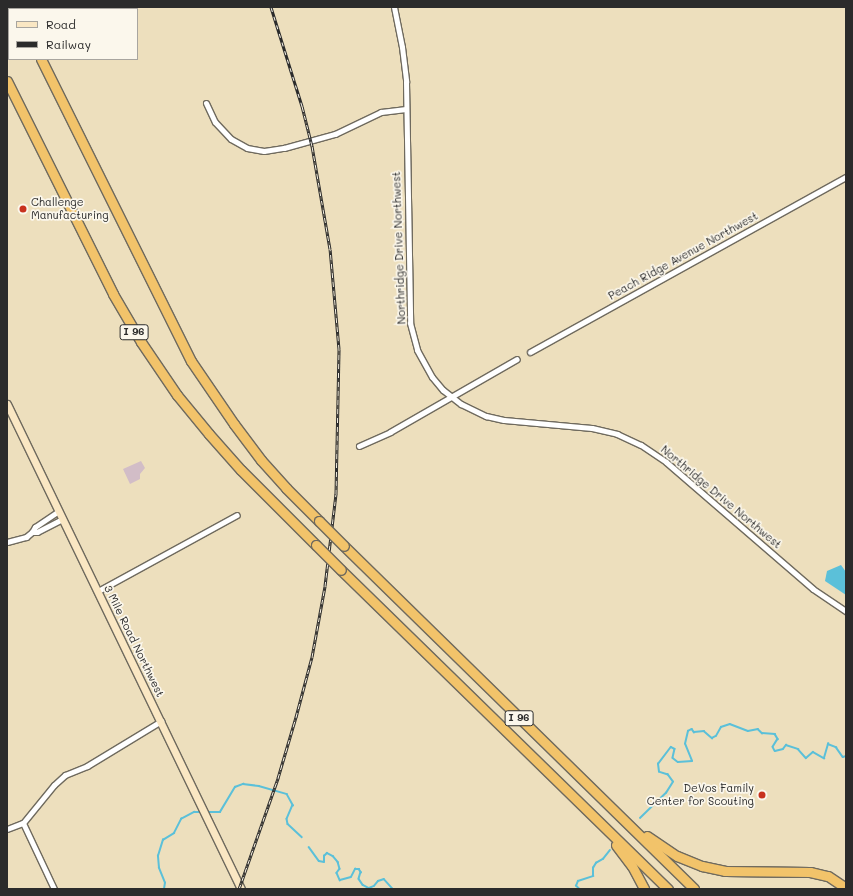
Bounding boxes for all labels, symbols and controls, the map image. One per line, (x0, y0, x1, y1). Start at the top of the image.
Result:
legend (8, 8, 138, 60)
text: Road (46, 16, 76, 32)
text: Railway (46, 36, 91, 52)
street label: Northridge Drive Northwest (390, 171, 408, 325)
place label: Challenge Manufacturing (31, 196, 109, 222)
marker: Challenge Manufacturing (18, 204, 28, 214)
street label: Peach Ridge Avenue Northwest (606, 209, 760, 303)
road number: I 96 (119, 324, 149, 340)
street label: Northridge Drive Northwest (658, 443, 784, 551)
street label: 3 Mile Road Northwest (101, 583, 167, 699)
road number: I 96 (504, 710, 534, 726)
place label: DeVos Family Center for Scouting (647, 782, 754, 808)
marker: DeVos Family Center for Scouting (757, 790, 767, 800)

